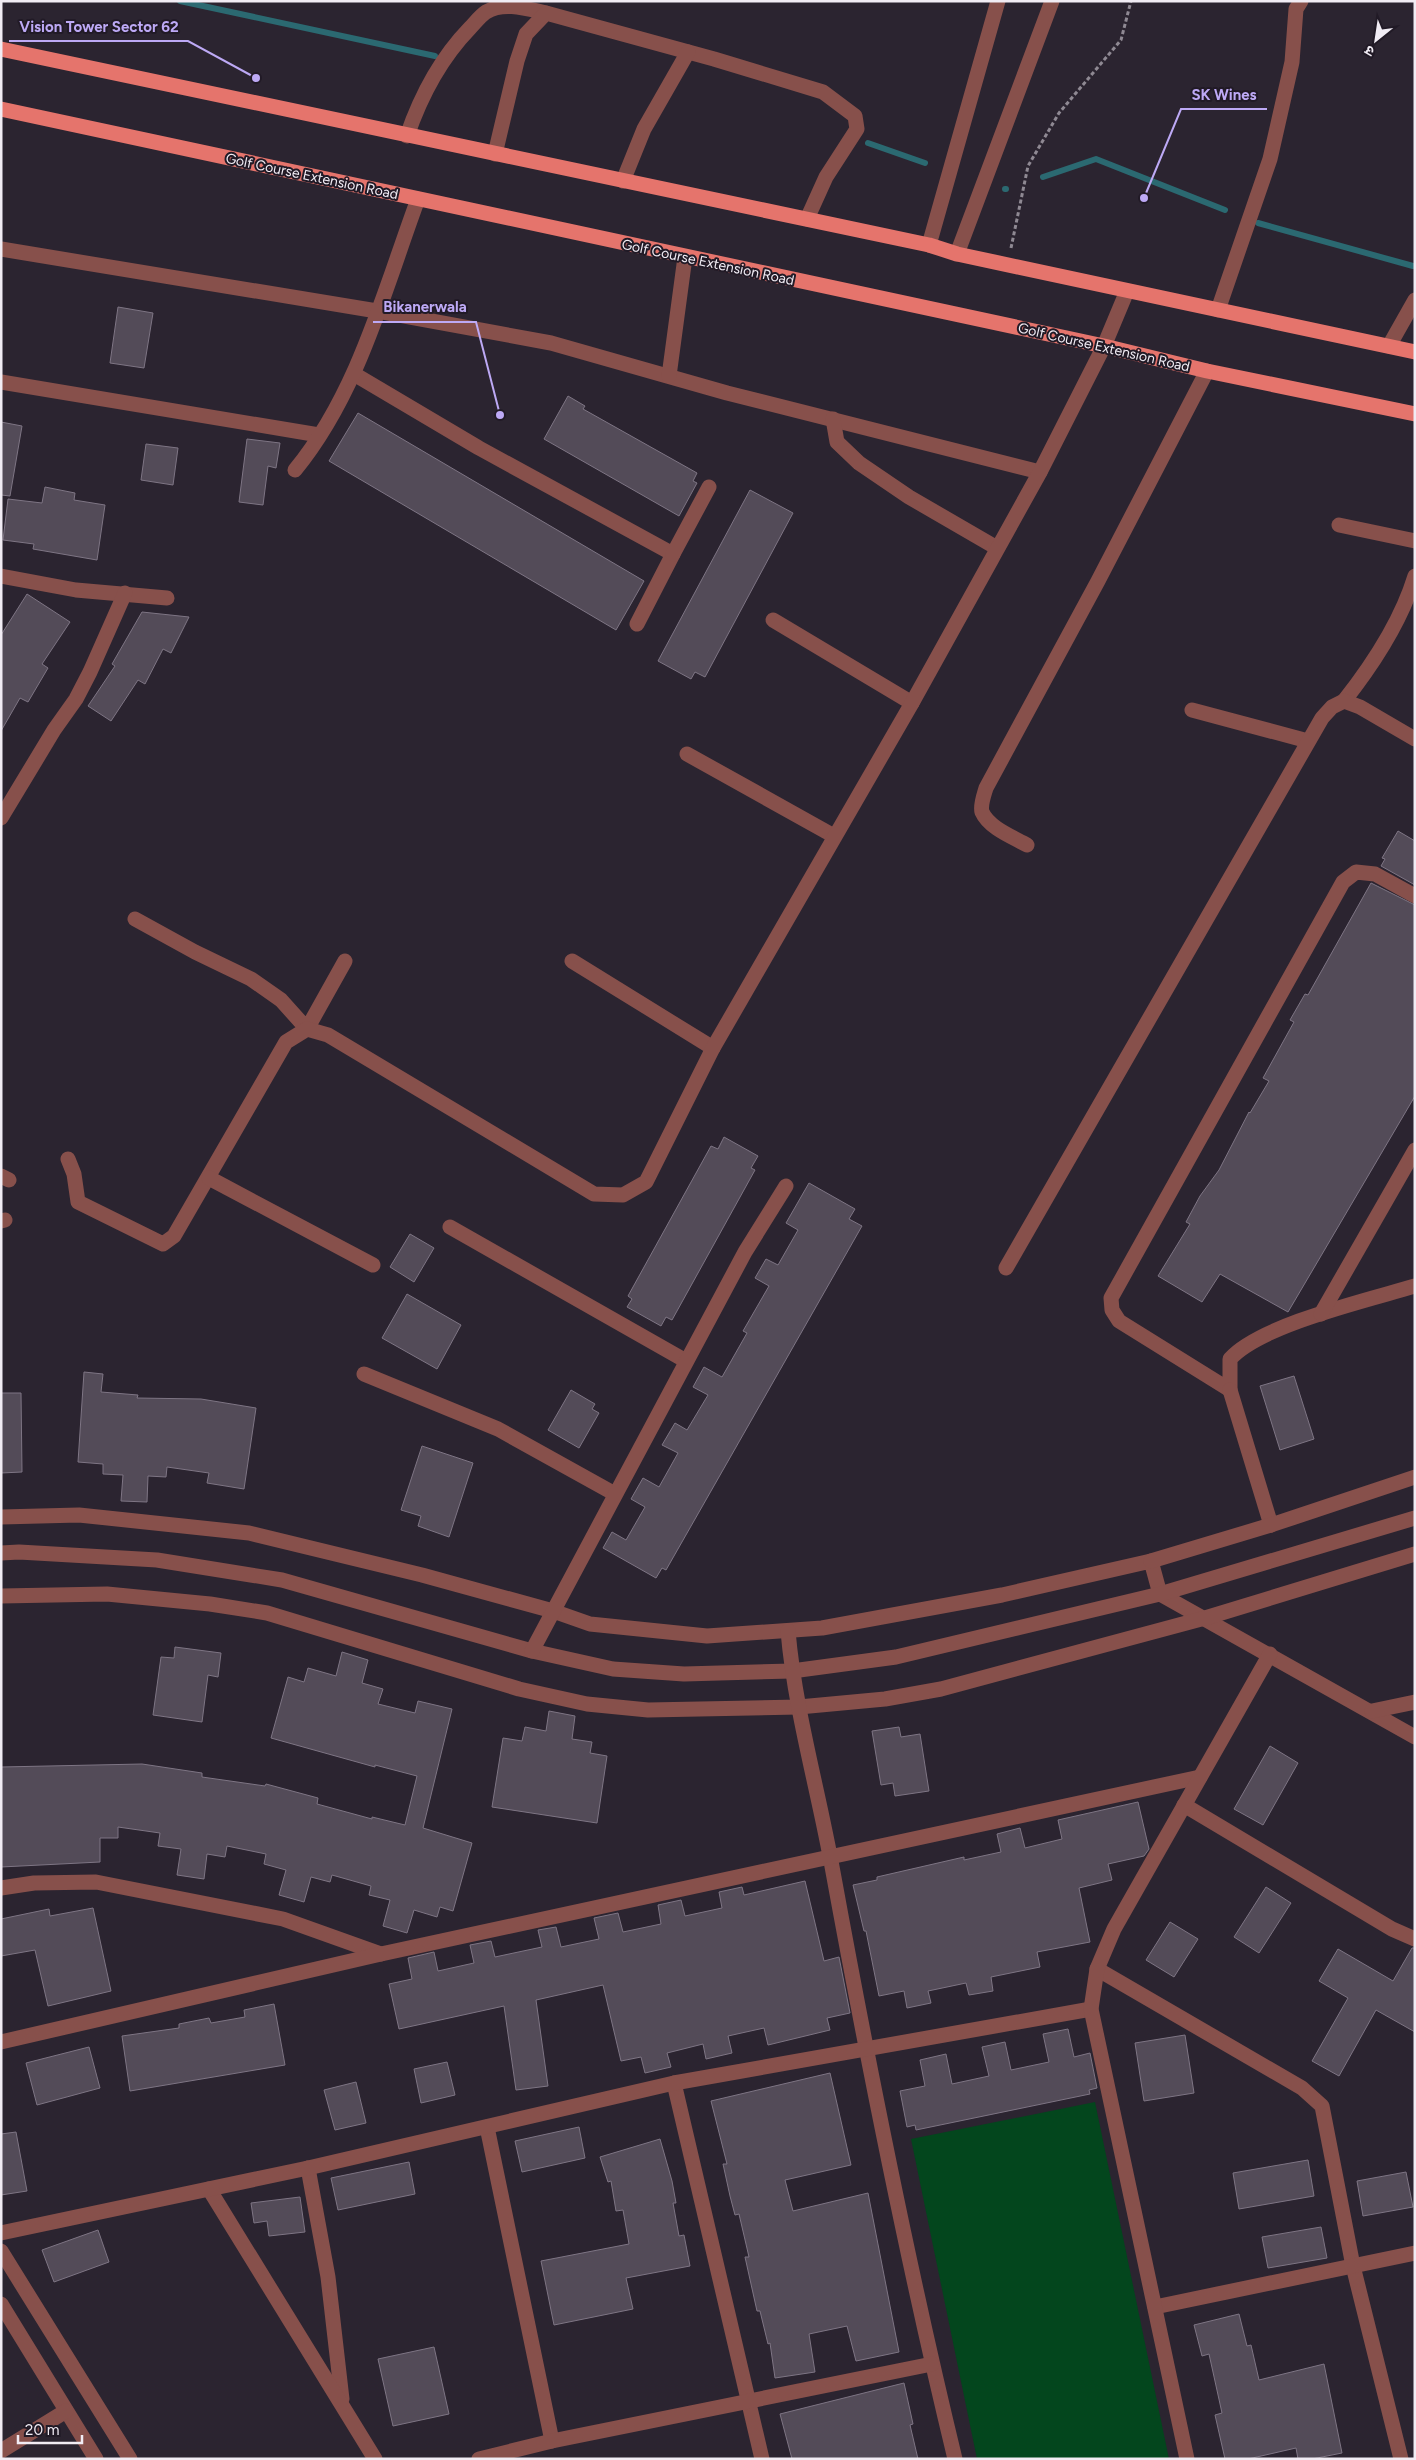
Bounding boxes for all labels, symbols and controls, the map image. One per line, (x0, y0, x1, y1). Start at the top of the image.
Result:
callout: Vision Tower Sector 62 (9, 11, 188, 41)
north arrow (1351, 15, 1401, 65)
text: Vision Tower Sector 62 (19, 18, 179, 36)
text: उ (1361, 41, 1378, 60)
callout: SK Wines (1181, 79, 1267, 109)
text: SK Wines (1191, 86, 1257, 104)
street label: Golf Course Extension Road (224, 150, 400, 203)
street label: Golf Course Extension Road (620, 236, 796, 289)
callout: Bikanerwala (373, 292, 476, 322)
text: Bikanerwala (383, 298, 467, 316)
street label: Golf Course Extension Road (1016, 319, 1191, 376)
scale bar (18, 2412, 81, 2444)
text: 20 m (25, 2421, 59, 2439)

